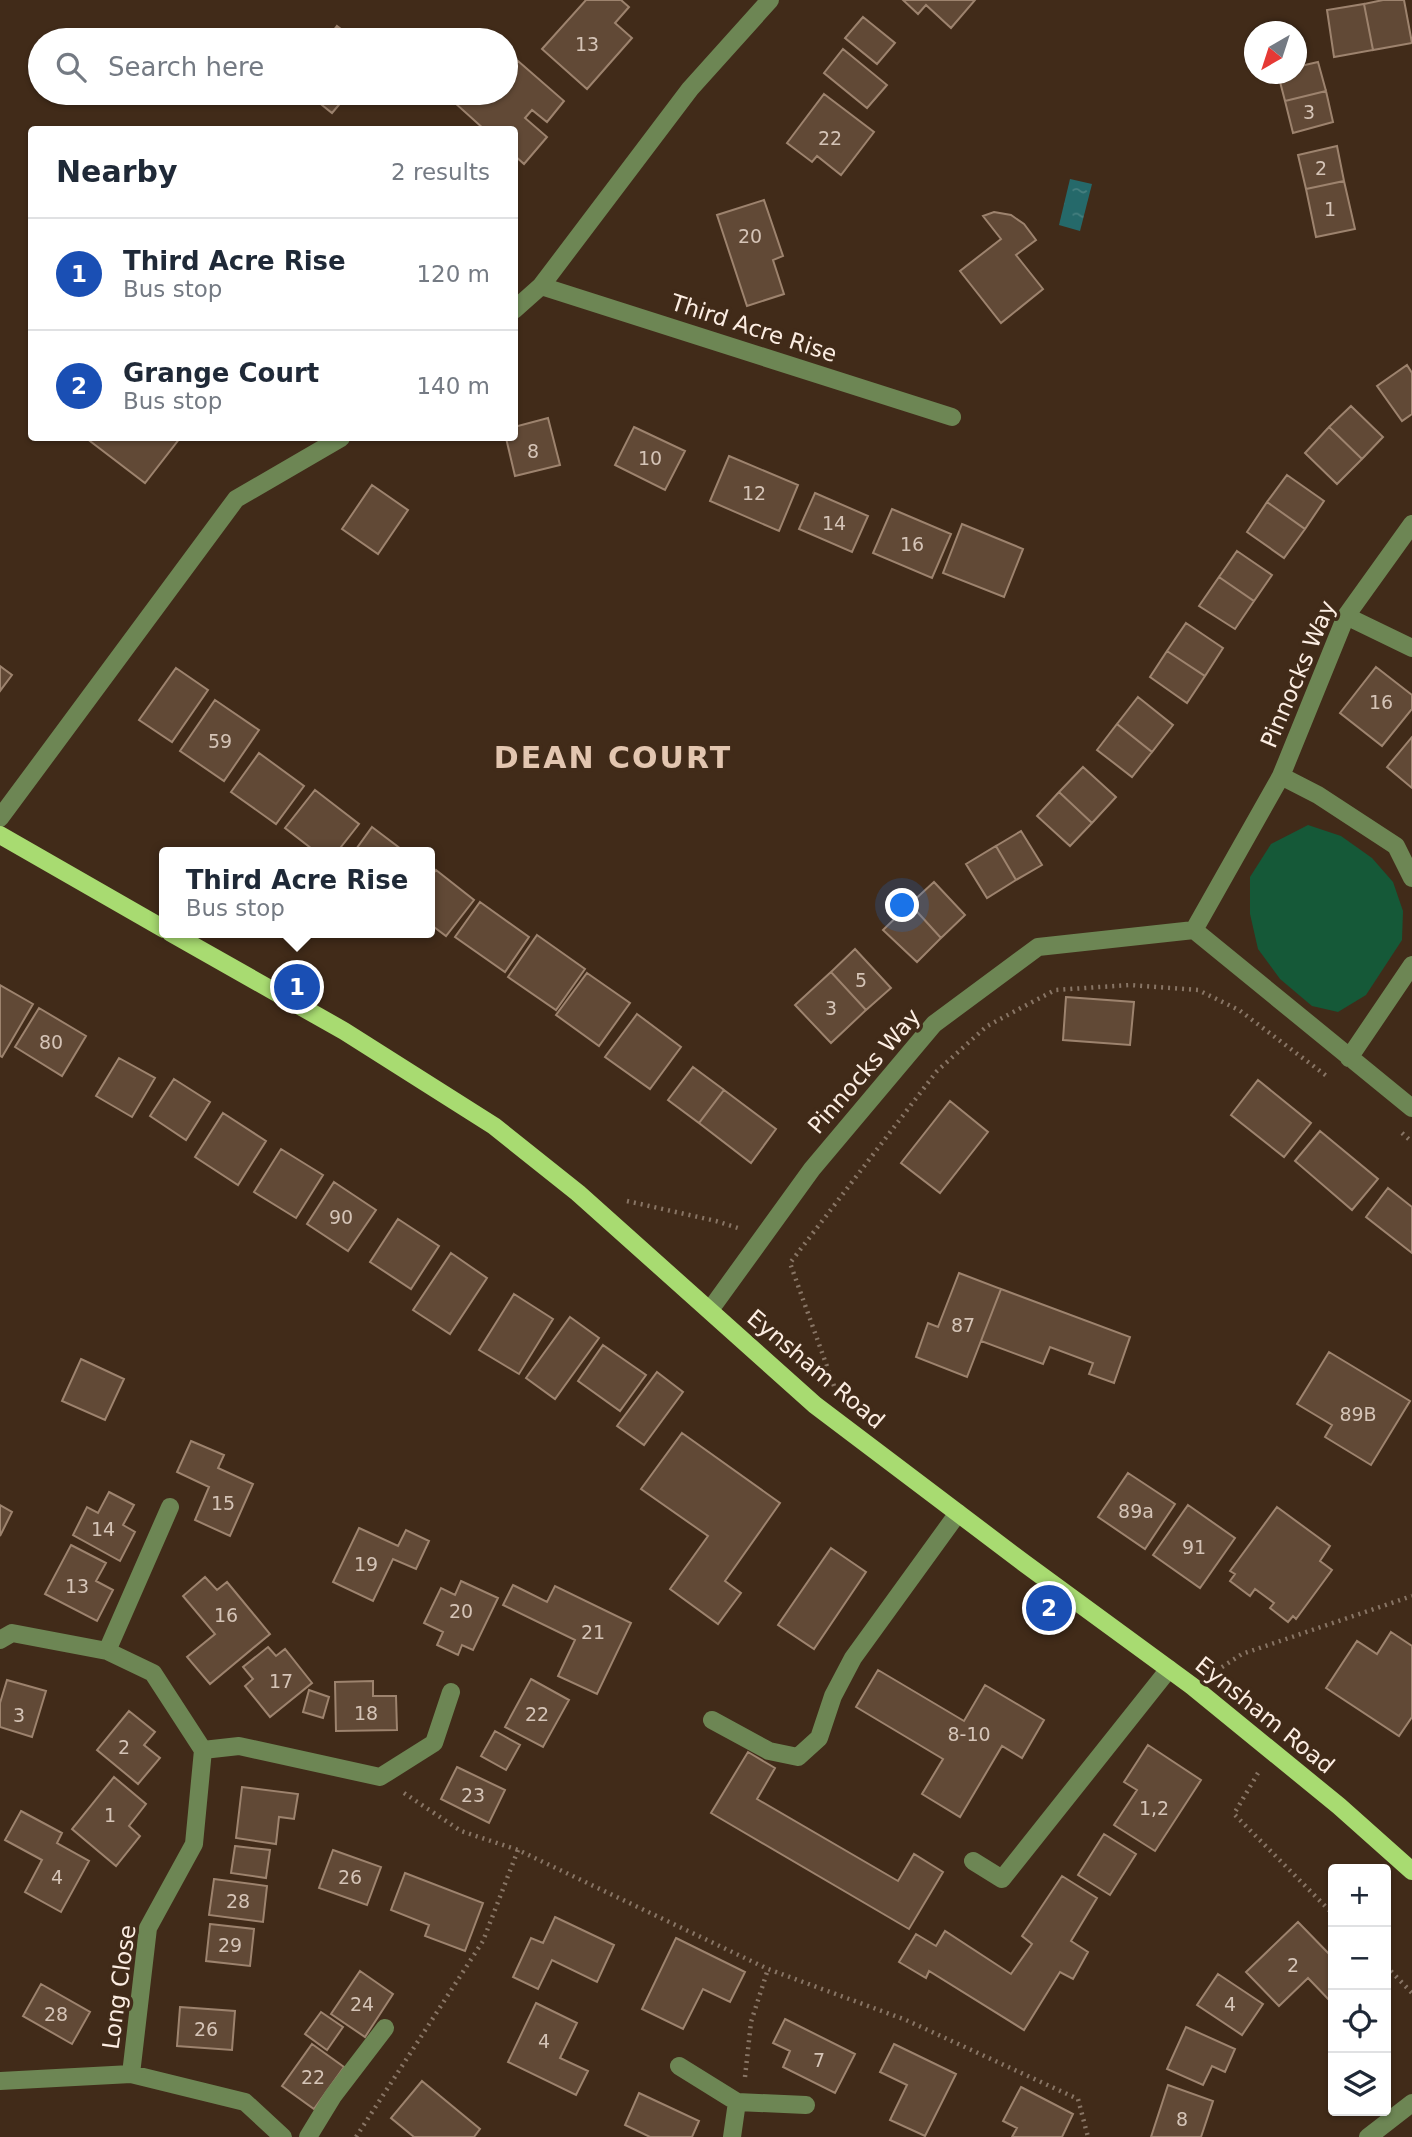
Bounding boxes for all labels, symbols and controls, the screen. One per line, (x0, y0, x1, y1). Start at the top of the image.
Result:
north arrow (1244, 21, 1307, 84)
search box (28, 28, 518, 105)
house number: 13 (575, 33, 599, 55)
icon: search (52, 48, 90, 86)
text: Search here (108, 52, 264, 82)
house number: 3 (1303, 101, 1315, 123)
house number: 22 (818, 127, 842, 149)
text: Nearby (56, 154, 178, 189)
house number: 2 (1315, 157, 1327, 179)
text: 2 results (391, 159, 490, 185)
house number: 1 (1324, 198, 1336, 220)
house number: 20 (738, 225, 762, 247)
text: Third Acre Rise (123, 246, 346, 276)
text: 1 (71, 261, 87, 287)
text: 120 m (416, 261, 490, 287)
text: Bus stop (123, 276, 222, 302)
street label: Third Acre Rise (667, 289, 840, 367)
text: Grange Court (123, 358, 319, 388)
text: 2 (71, 373, 87, 399)
text: 140 m (416, 373, 490, 399)
text: Bus stop (123, 388, 222, 414)
house number: 8 (527, 440, 539, 462)
house number: 10 (638, 447, 662, 469)
house number: 12 (742, 482, 766, 504)
house number: 14 (822, 512, 846, 534)
house number: 16 (900, 533, 924, 555)
street label: Pinnocks Way (1255, 597, 1341, 751)
house number: 16 (1369, 691, 1393, 713)
house number: 59 (208, 730, 232, 752)
district label: DEAN COURT (494, 740, 732, 775)
popup (159, 847, 435, 938)
text: Third Acre Rise (186, 865, 408, 895)
your location (885, 888, 919, 922)
text: Bus stop (186, 895, 285, 921)
pin: 1 (274, 961, 320, 1013)
house number: 5 (855, 969, 867, 991)
house number: 3 (825, 997, 837, 1019)
street label: Pinnocks Way (803, 1003, 925, 1139)
house number: 80 (39, 1031, 63, 1053)
house number: 90 (329, 1206, 353, 1228)
street label: Eynsham Road (742, 1304, 890, 1434)
house number: 87 (951, 1314, 975, 1336)
house number: 89B (1339, 1403, 1377, 1425)
house number: 15 (211, 1492, 235, 1514)
house number: 89a (1118, 1500, 1154, 1522)
house number: 14 (91, 1518, 115, 1540)
house number: 91 (1182, 1536, 1206, 1558)
house number: 19 (354, 1553, 378, 1575)
house number: 13 (65, 1575, 89, 1597)
pin: 2 (1026, 1582, 1072, 1634)
house number: 20 (449, 1600, 473, 1622)
house number: 16 (214, 1604, 238, 1626)
house number: 21 (581, 1621, 605, 1643)
street label: Eynsham Road (1190, 1651, 1340, 1779)
house number: 17 (269, 1670, 293, 1692)
house number: 18 (354, 1702, 378, 1724)
house number: 22 (525, 1703, 549, 1725)
house number: 3 (13, 1704, 25, 1726)
house number: 8-10 (947, 1723, 991, 1745)
house number: 2 (118, 1736, 130, 1758)
house number: 23 (461, 1784, 485, 1806)
house number: 1,2 (1139, 1797, 1169, 1819)
house number: 1 (104, 1804, 116, 1826)
map controls (1328, 1864, 1391, 2116)
button: + (1328, 1864, 1391, 1927)
house number: 4 (51, 1866, 63, 1888)
house number: 26 (338, 1866, 362, 1888)
house number: 28 (226, 1890, 250, 1912)
street label: Long Close (97, 1923, 141, 2051)
button: − (1328, 1927, 1391, 1990)
house number: 29 (218, 1934, 242, 1956)
house number: 2 (1287, 1954, 1299, 1976)
button: locate (1328, 1990, 1391, 2053)
house number: 24 (350, 1993, 374, 2015)
house number: 4 (1224, 1993, 1236, 2015)
house number: 28 (44, 2003, 68, 2025)
house number: 26 (194, 2018, 218, 2040)
house number: 4 (538, 2030, 550, 2052)
house number: 7 (813, 2049, 825, 2071)
button: layers (1328, 2053, 1391, 2116)
house number: 22 (301, 2066, 325, 2088)
house number: 8 (1176, 2108, 1188, 2130)

